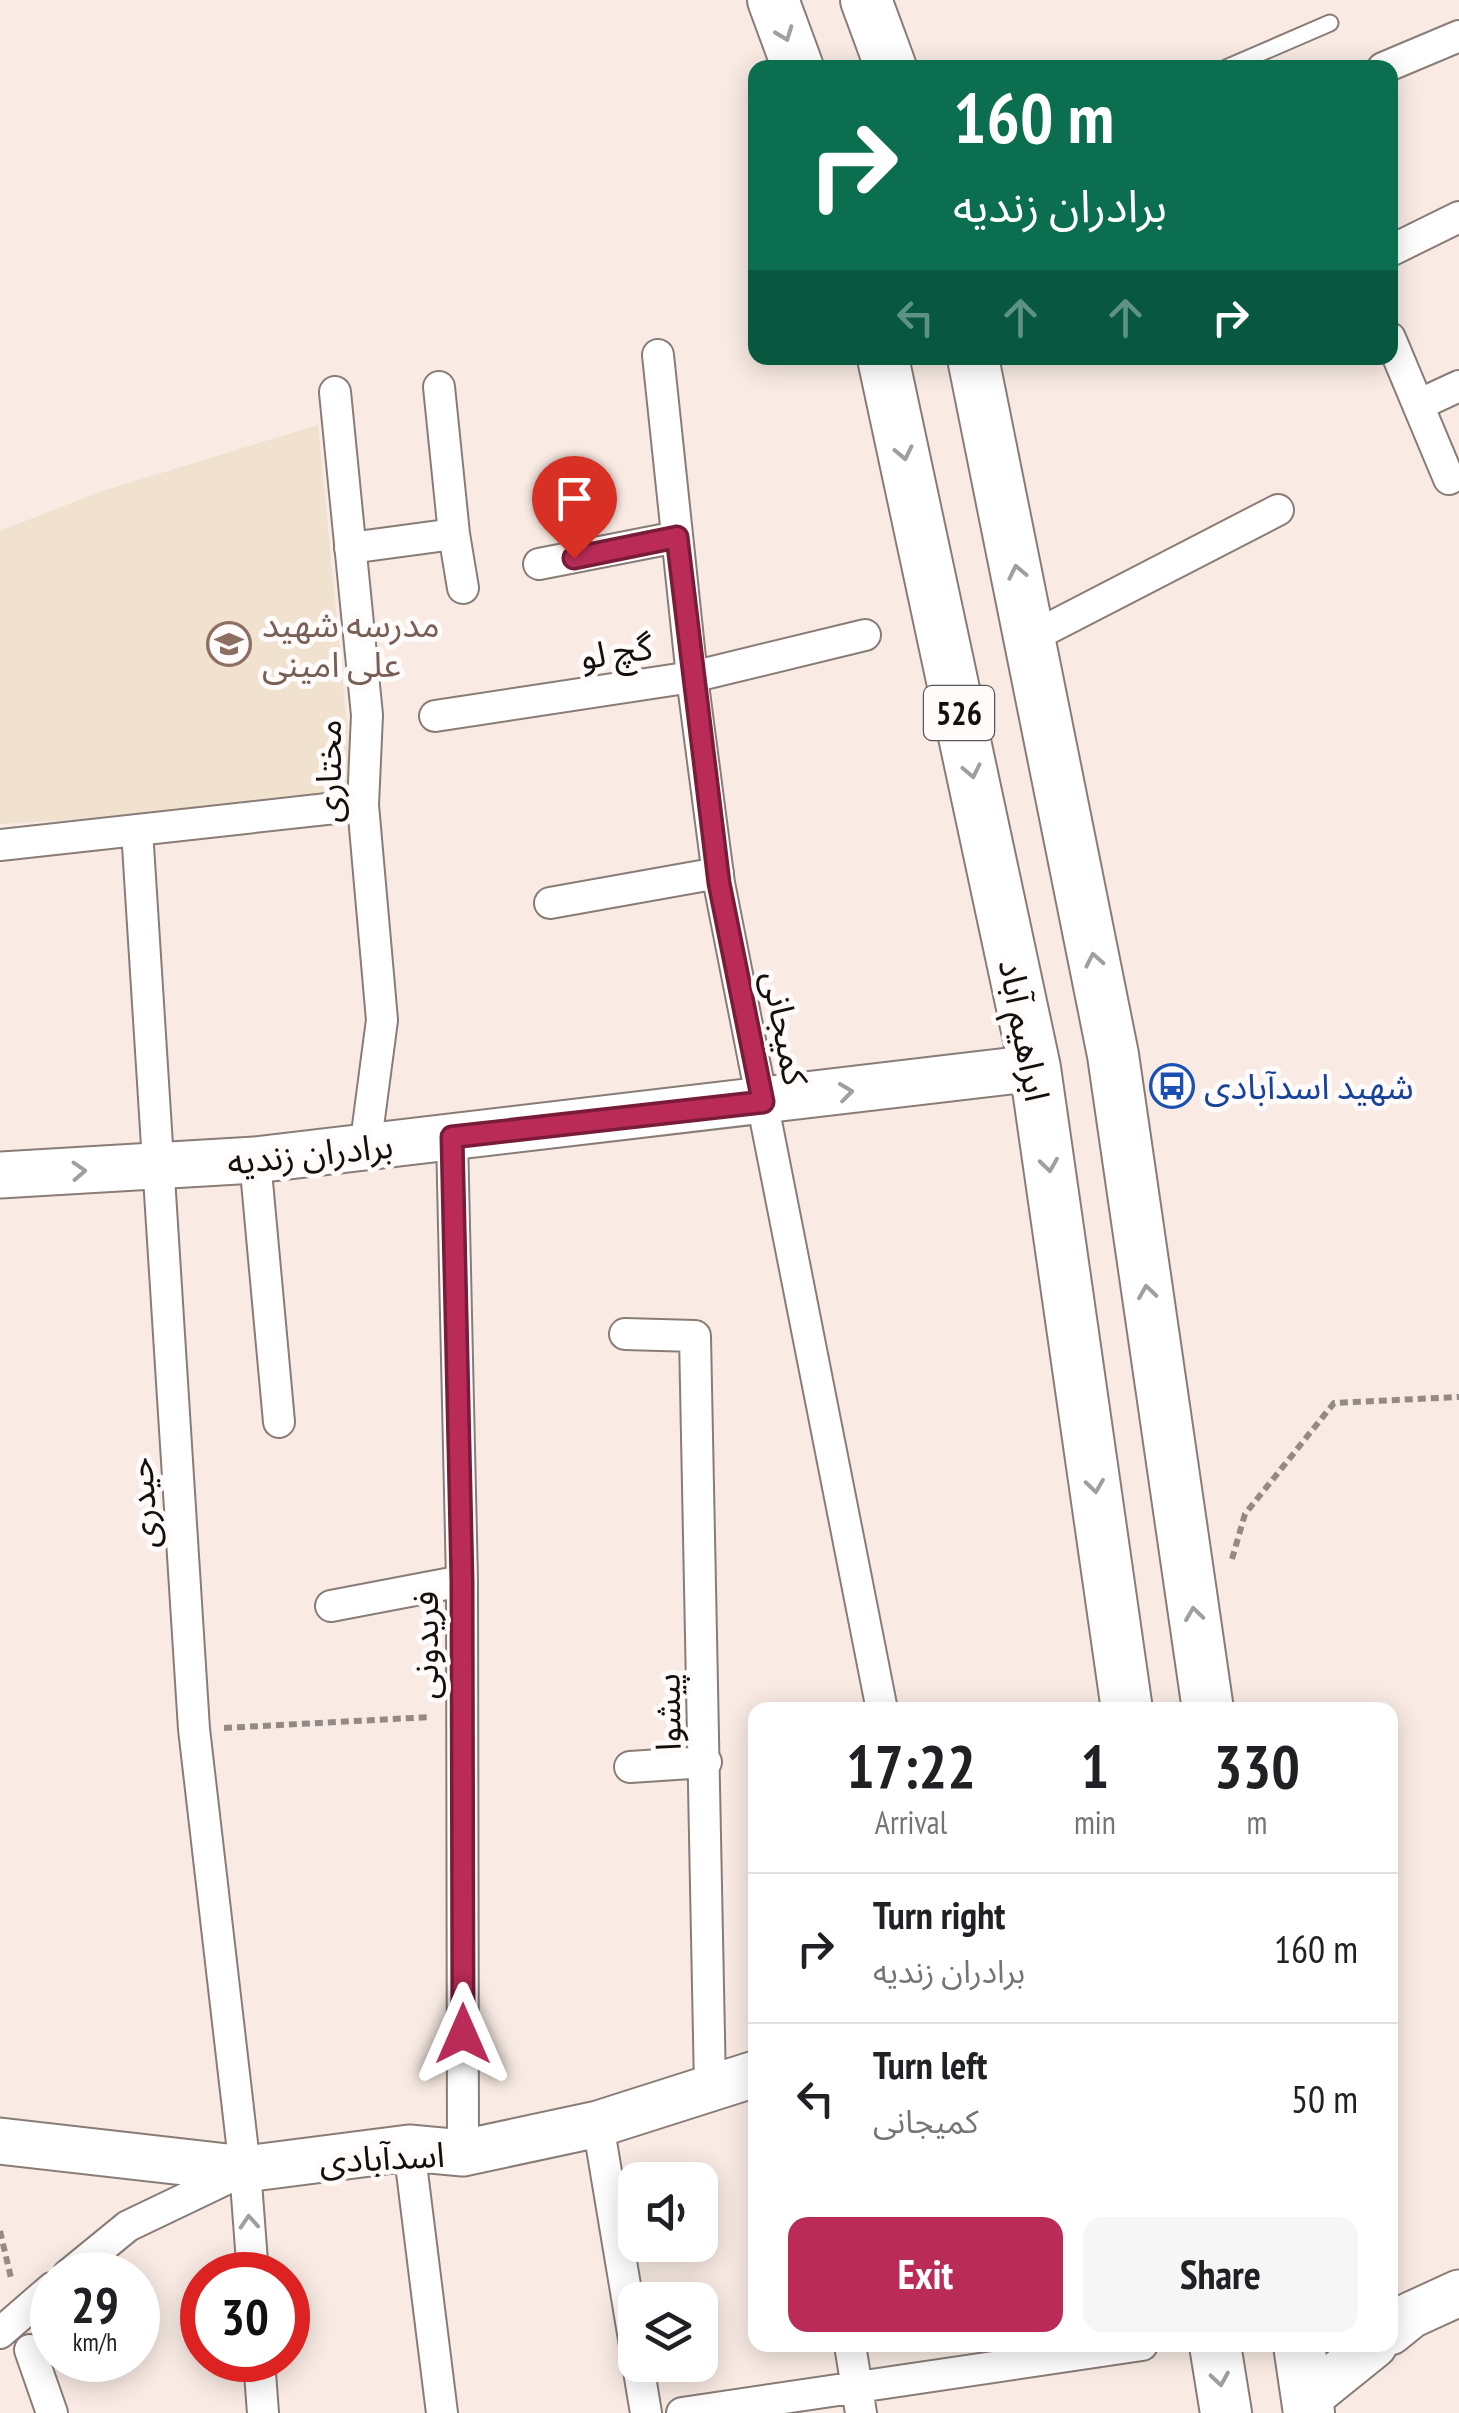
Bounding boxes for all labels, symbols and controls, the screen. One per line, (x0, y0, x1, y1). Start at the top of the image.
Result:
one-way arrow (774, 24, 794, 41)
text: 160 m (953, 72, 1114, 162)
icon: right (788, 100, 918, 230)
text: برادران زندیه (953, 176, 1167, 234)
icon: left (888, 290, 943, 345)
icon: ahead (993, 290, 1048, 345)
icon: ahead (1098, 290, 1153, 345)
icon: right (1203, 290, 1258, 345)
one-way arrow (892, 444, 913, 461)
pin (532, 456, 617, 559)
icon: arrive (547, 471, 602, 526)
one-way arrow (1007, 564, 1028, 581)
place label: مدرسه شهید علی امینی (262, 601, 440, 687)
school or university icon: مدرسه شهید علی امینی (206, 621, 252, 667)
street label: گچ لو (577, 623, 657, 683)
road number: 526 (924, 686, 994, 740)
street label: مختاری (305, 719, 351, 823)
one-way arrow (960, 762, 981, 779)
one-way arrow (1084, 952, 1105, 969)
street label: ابراهیم آباد (984, 955, 1061, 1106)
street label: کمیجانی (752, 967, 820, 1090)
bus stop icon: شهید اسدآبادی (1149, 1063, 1195, 1109)
place label: شهید اسدآبادی (1204, 1063, 1414, 1109)
one-way arrow (839, 1082, 855, 1103)
street label: برادران زندیه (225, 1121, 395, 1185)
one-way arrow (1037, 1156, 1058, 1173)
one-way arrow (71, 1161, 87, 1182)
one-way arrow (1137, 1284, 1158, 1300)
street label: حیدری (116, 1456, 168, 1550)
one-way arrow (1084, 1478, 1105, 1495)
street label: فریدونی (402, 1591, 448, 1699)
one-way arrow (1184, 1605, 1205, 1622)
street label: پیشوا (643, 1673, 691, 1751)
text: 17:22 (846, 1727, 976, 1805)
text: 1 (1081, 1727, 1109, 1805)
text: 330 (1214, 1727, 1300, 1805)
text: Arrival (875, 1801, 947, 1843)
text: min (1074, 1801, 1116, 1843)
text: m (1246, 1801, 1267, 1843)
text: Turn right (873, 1890, 1005, 1939)
icon: right (788, 1921, 843, 1976)
text: 160 m (1274, 1924, 1358, 1973)
text: برادران زندیه (873, 1950, 1025, 1992)
position arrow (411, 1982, 515, 2086)
text: Turn left (873, 2040, 987, 2089)
icon: left (788, 2071, 843, 2126)
text: 50 m (1291, 2074, 1358, 2123)
text: کمیجانی (873, 2100, 978, 2142)
street label: اسدآبادی (318, 2131, 446, 2183)
map controls (618, 2162, 718, 2382)
button: sound (618, 2162, 718, 2262)
one-way arrow (239, 2214, 260, 2230)
button: Exit (788, 2217, 1063, 2332)
button: Share (1083, 2217, 1358, 2332)
speed limit sign: 30 (180, 2252, 310, 2382)
text: 29 (71, 2272, 119, 2337)
button: layers (618, 2282, 718, 2382)
text: km/h (73, 2326, 117, 2358)
one-way arrow (1209, 2371, 1230, 2387)

